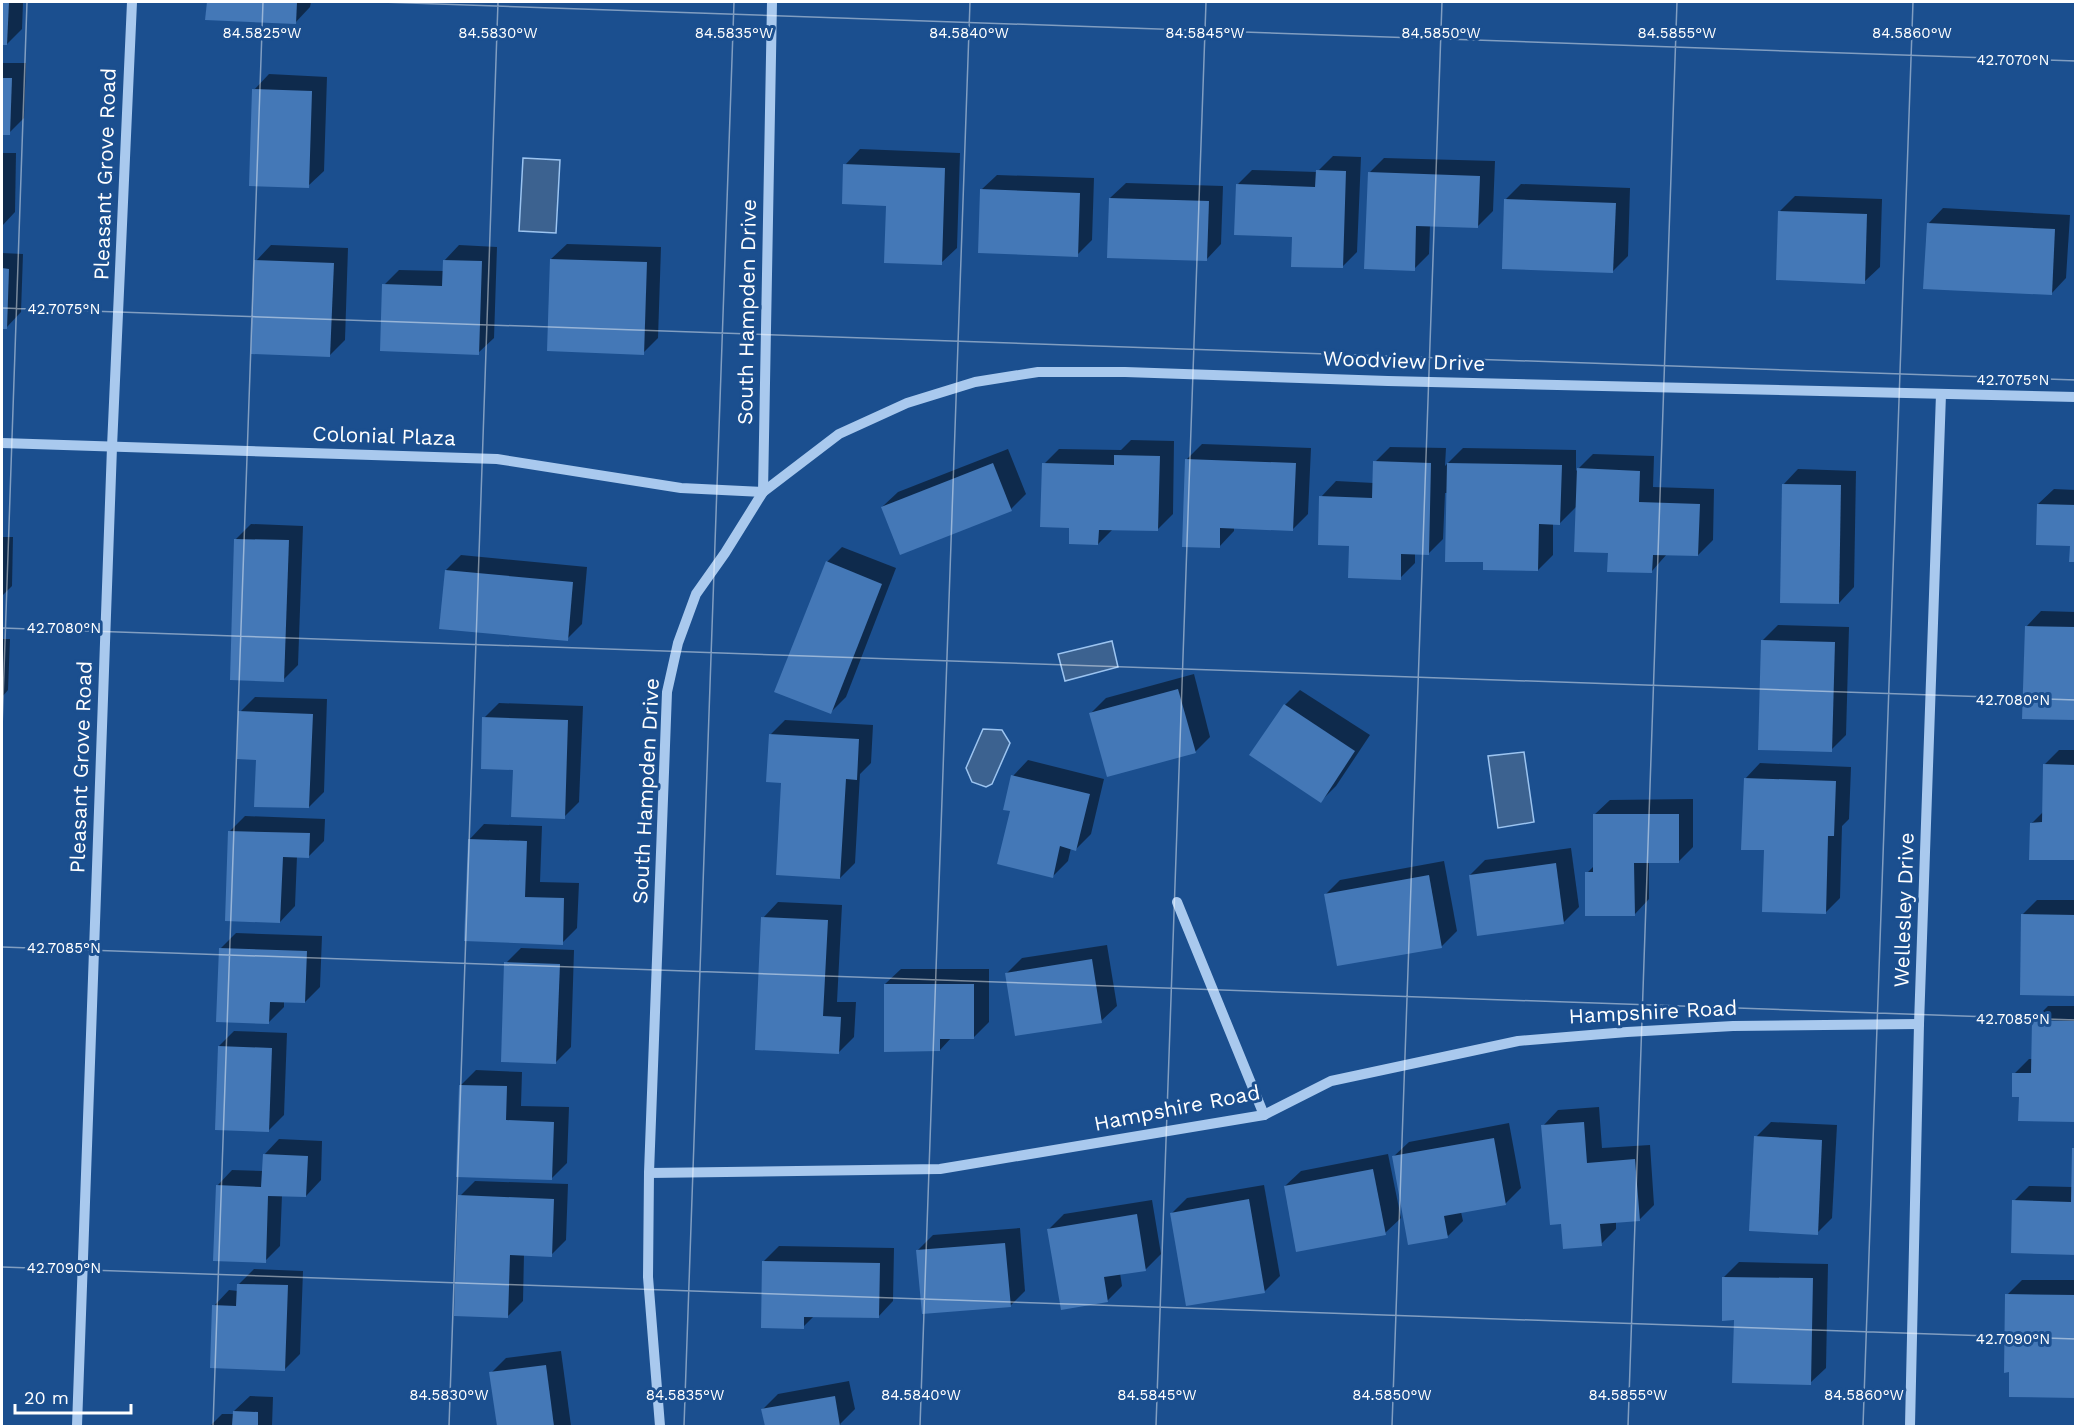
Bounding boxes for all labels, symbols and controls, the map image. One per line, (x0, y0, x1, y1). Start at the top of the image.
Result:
text: 84.5825°W (223, 24, 302, 42)
text: 84.5830°W (458, 24, 538, 42)
text: 84.5835°W (695, 24, 773, 42)
text: 84.5840°W (929, 24, 1009, 42)
text: 84.5845°W (1165, 24, 1245, 42)
text: 84.5850°W (1401, 24, 1481, 42)
text: 84.5855°W (1638, 24, 1716, 42)
text: 84.5860°W (1872, 24, 1952, 42)
text: 42.7070°N (1976, 51, 2050, 69)
street label: Pleasant Grove Road (88, 67, 121, 281)
street label: South Hampden Drive (732, 199, 761, 425)
text: 42.7075°N (28, 300, 100, 318)
street label: Woodview Drive (1322, 345, 1486, 376)
text: 42.7075°N (1977, 371, 2049, 389)
street label: Colonial Plaza (312, 421, 456, 451)
text: 42.7080°N (27, 619, 101, 637)
street label: Pleasant Grove Road (64, 660, 97, 874)
street label: South Hampden Drive (627, 677, 664, 904)
text: 42.7080°N (1976, 691, 2050, 709)
street label: Wellesley Drive (1888, 832, 1919, 988)
text: 42.7085°N (27, 939, 101, 957)
street label: Hampshire Road (1568, 995, 1738, 1028)
text: 42.7085°N (1976, 1010, 2050, 1028)
street label: Hampshire Road (1092, 1079, 1262, 1136)
text: 42.7090°N (27, 1259, 101, 1277)
text: 42.7090°N (1976, 1330, 2050, 1348)
scale bar (15, 1377, 130, 1415)
text: 84.5830°W (409, 1386, 489, 1404)
text: 84.5835°W (646, 1386, 724, 1404)
text: 84.5840°W (881, 1386, 961, 1404)
text: 84.5845°W (1117, 1386, 1197, 1404)
text: 84.5850°W (1352, 1386, 1432, 1404)
text: 84.5855°W (1589, 1386, 1667, 1404)
text: 84.5860°W (1824, 1386, 1904, 1404)
text: 20 m (24, 1387, 69, 1408)

